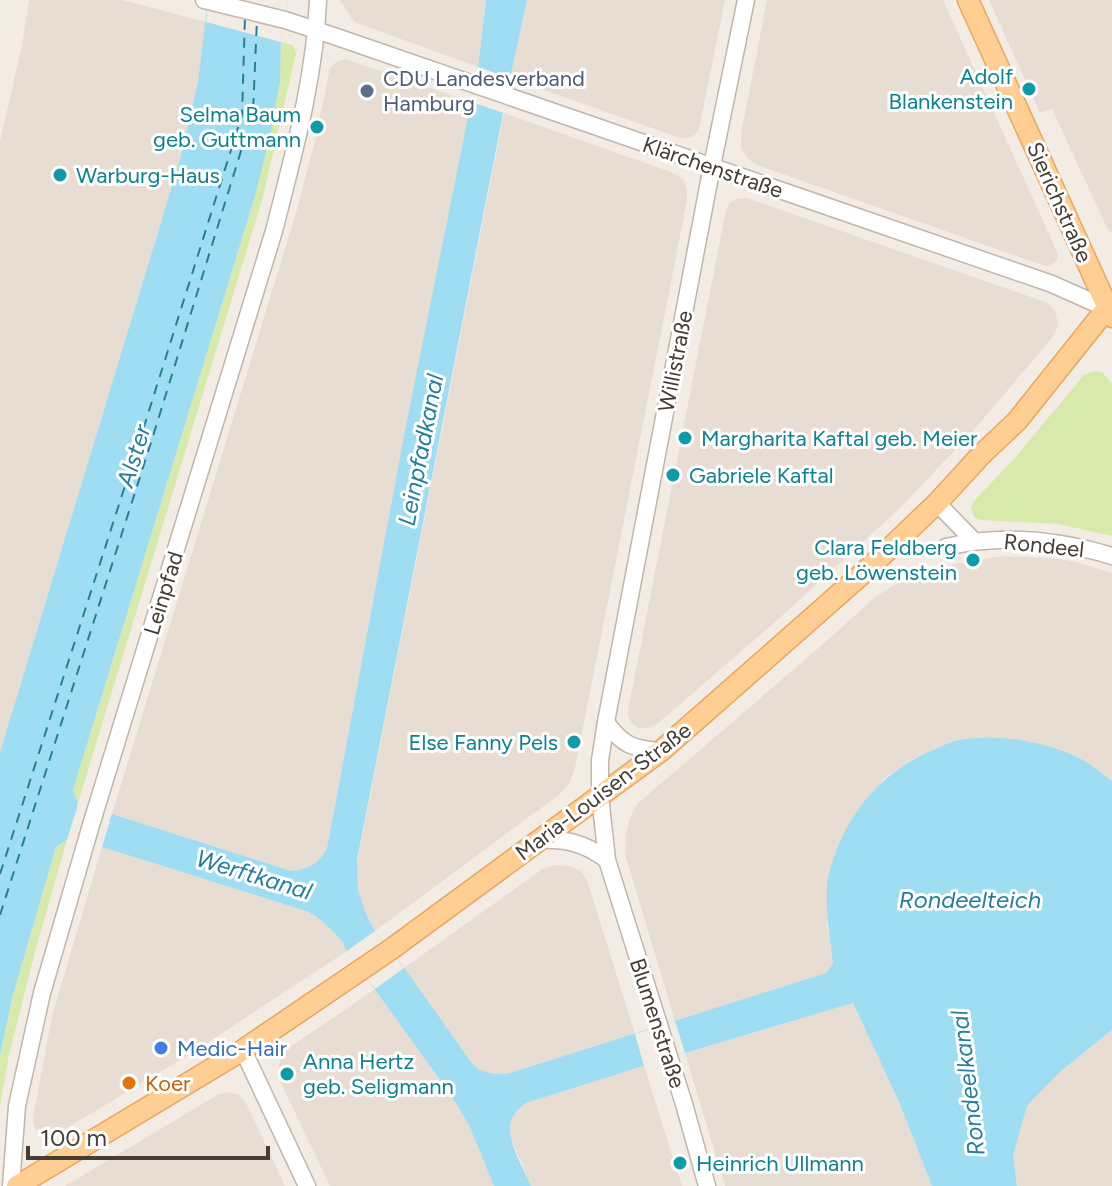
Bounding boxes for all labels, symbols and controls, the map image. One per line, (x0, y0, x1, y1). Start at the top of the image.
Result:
place label: Adolf Blankenstein (889, 63, 1014, 115)
place label: CDU Landesverband Hamburg (383, 65, 585, 117)
marker: Adolf Blankenstein (1020, 80, 1038, 98)
marker: CDU Landesverband Hamburg (358, 82, 376, 100)
place label: Selma Baum geb. Guttmann (153, 101, 301, 153)
marker: Selma Baum geb. Guttmann (308, 118, 326, 136)
street label: Klärchenstraße (639, 131, 787, 204)
street label: Sierichstraße (1021, 138, 1098, 267)
place label: Warburg-Haus (76, 162, 220, 189)
marker: Warburg-Haus (51, 166, 69, 184)
street label: Willistraße (652, 308, 699, 414)
water label: Leinpfadkanal (392, 371, 450, 528)
water label: Alster (110, 420, 157, 491)
place label: Margharita Kaftal geb. Meier (701, 425, 978, 452)
marker: Margharita Kaftal geb. Meier (676, 429, 694, 447)
place label: Gabriele Kaftal (689, 462, 834, 489)
marker: Gabriele Kaftal (664, 466, 682, 484)
street label: Rondeel (1002, 528, 1085, 563)
place label: Clara Feldberg geb. Löwenstein (796, 534, 957, 586)
street label: Leinpfad (138, 548, 189, 638)
marker: Clara Feldberg geb. Löwenstein (964, 551, 982, 569)
street label: Maria-Louisen-Straße (510, 717, 696, 866)
place label: Else Fanny Pels (408, 729, 558, 756)
marker: Else Fanny Pels (565, 733, 583, 751)
water label: Werftkanal (193, 843, 316, 906)
water label: Rondeelteich (899, 885, 1041, 914)
street label: Blumenstraße (624, 955, 691, 1092)
water label: Rondeelkanal (944, 1008, 991, 1157)
place label: Medic-Hair (177, 1035, 288, 1062)
marker: Medic-Hair (152, 1039, 170, 1057)
place label: Anna Hertz geb. Seligmann (303, 1048, 454, 1100)
marker: Anna Hertz geb. Seligmann (278, 1065, 296, 1083)
place label: Koer (145, 1070, 191, 1097)
marker: Koer (120, 1074, 138, 1092)
scale bar (28, 1110, 268, 1160)
text: 100 m (40, 1123, 107, 1152)
place label: Heinrich Ullmann (696, 1150, 864, 1177)
marker: Heinrich Ullmann (671, 1154, 689, 1172)

